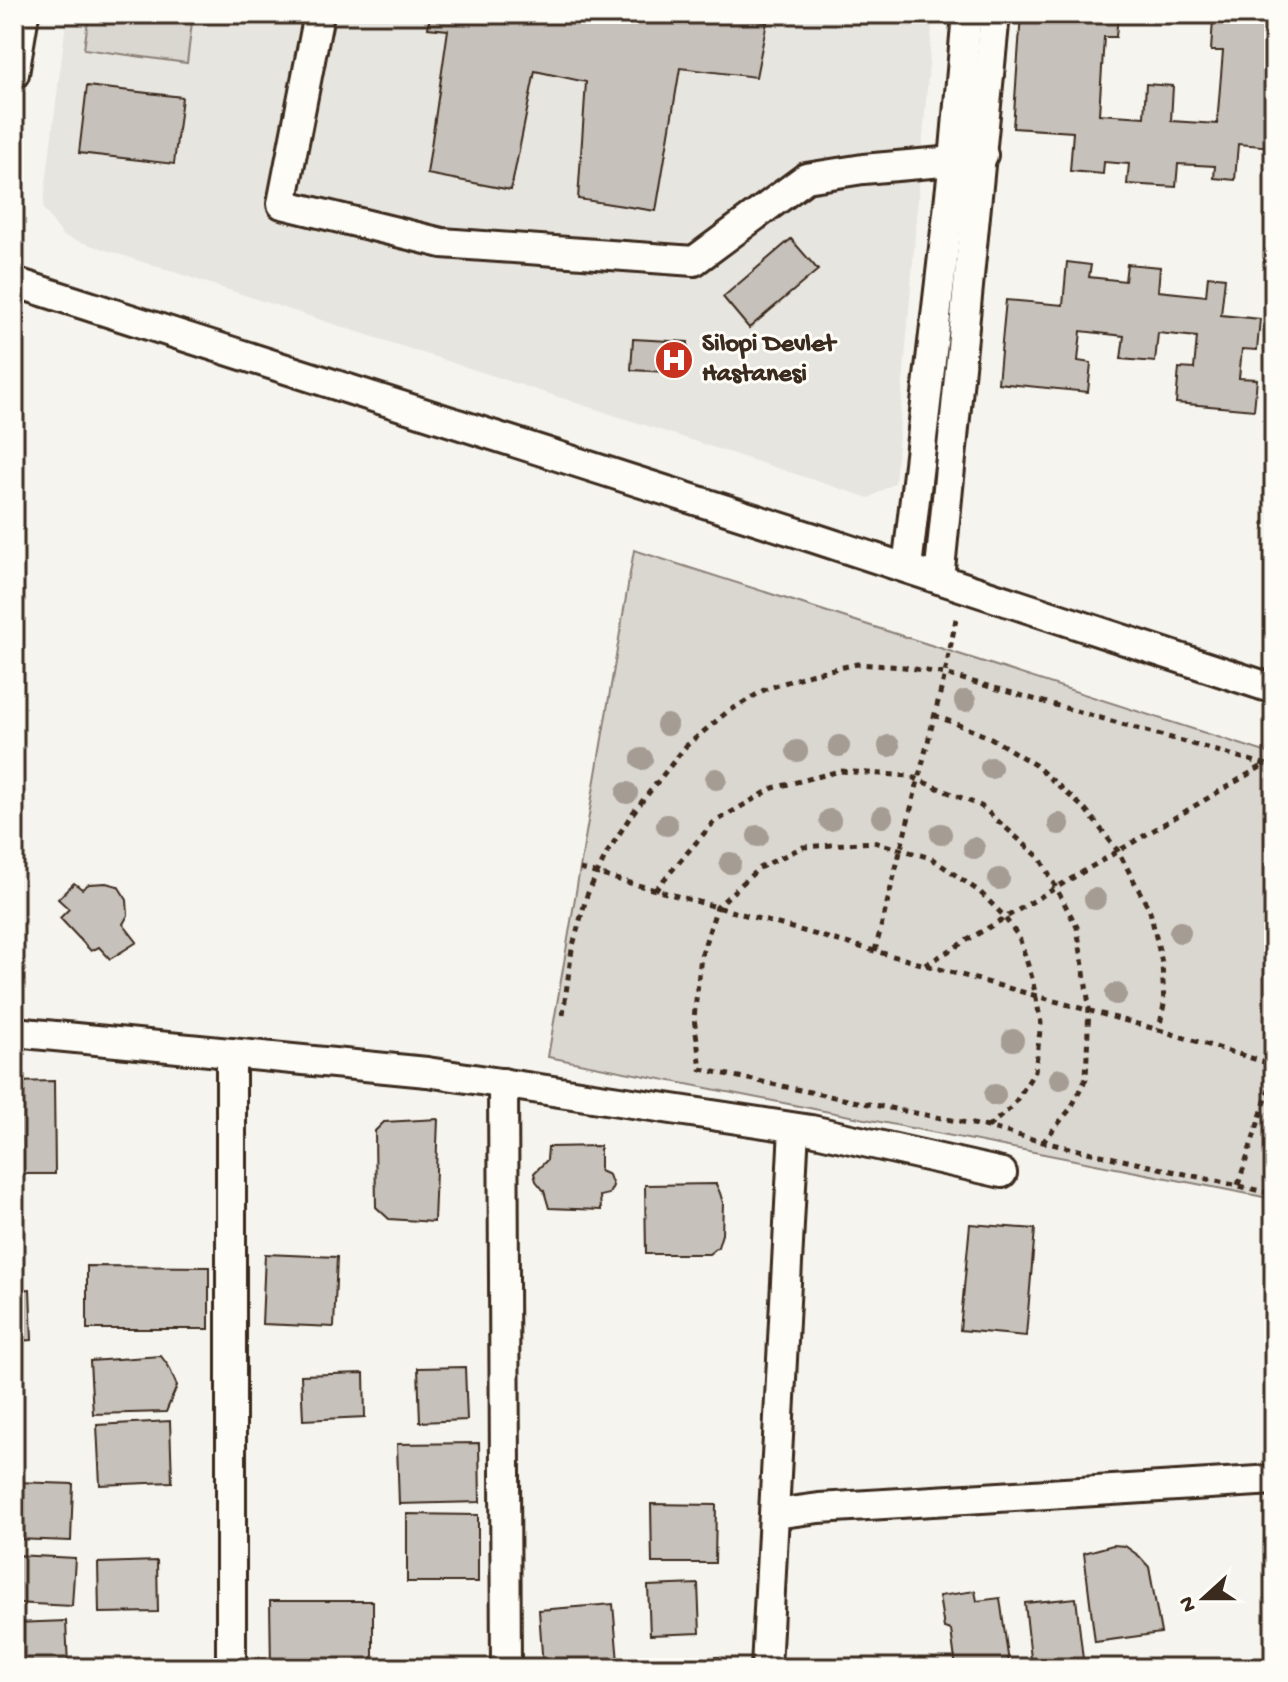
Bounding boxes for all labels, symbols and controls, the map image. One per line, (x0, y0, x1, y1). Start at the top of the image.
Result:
place label: Silopi Devlet Hastanesi (702, 330, 837, 391)
hospital icon: Silopi Devlet Hastanesi (653, 339, 695, 381)
north arrow (1164, 1558, 1244, 1638)
text: N (1174, 1592, 1204, 1615)

